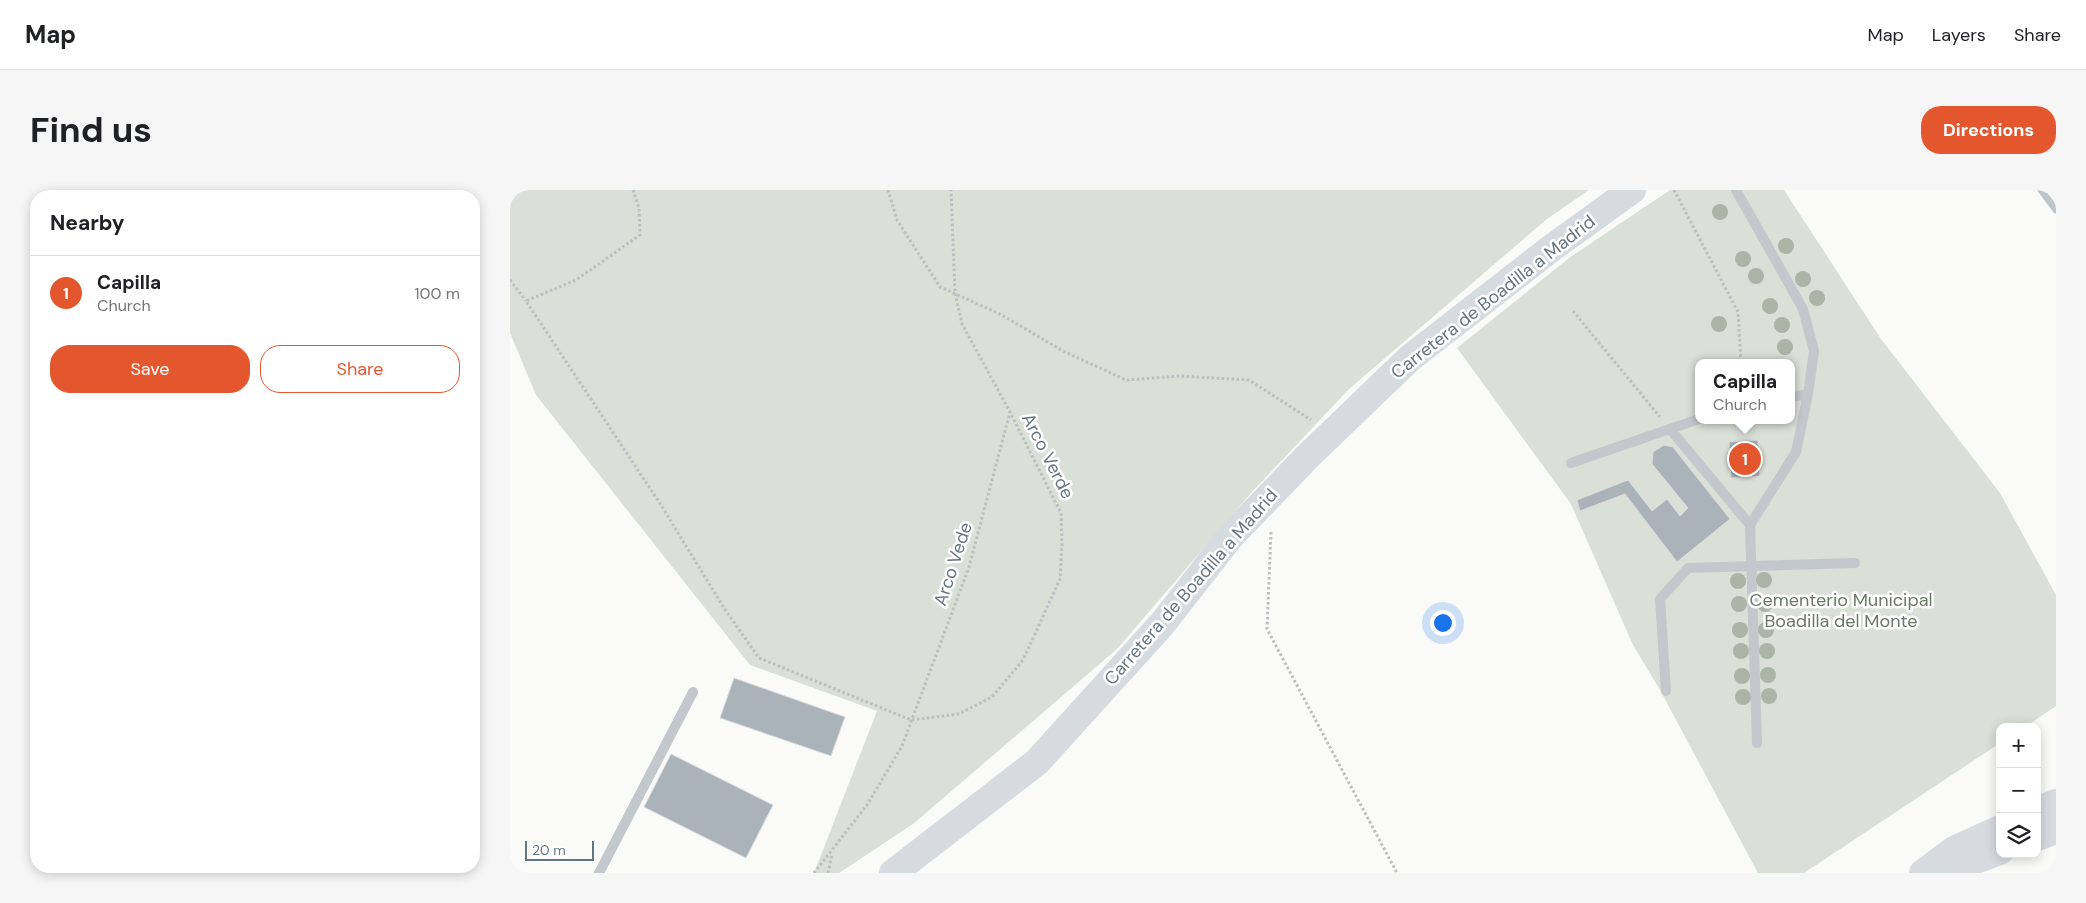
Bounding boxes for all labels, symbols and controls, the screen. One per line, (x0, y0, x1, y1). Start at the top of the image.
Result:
text: Map (25, 19, 76, 50)
text: Map (1868, 23, 1904, 47)
text: Layers (1932, 23, 1986, 47)
text: Share (2014, 23, 2061, 47)
button: Directions (1921, 106, 2056, 154)
text: Find us (30, 107, 152, 153)
text: Nearby (50, 209, 124, 237)
street label: Carretera de Boadilla a Madrid (1386, 210, 1600, 384)
text: Capilla (97, 270, 161, 295)
text: 1 (63, 283, 69, 304)
text: 100 m (415, 283, 460, 304)
text: Church (97, 295, 151, 316)
button: Save (50, 345, 250, 393)
button: Share (260, 345, 460, 393)
popup (1695, 359, 1795, 424)
text: Capilla (1713, 369, 1777, 394)
text: Church (1713, 394, 1767, 415)
street label: Arco Verde (1016, 409, 1080, 503)
pin: 1 (1729, 440, 1761, 478)
street label: Carretera de Boadilla a Madrid (1099, 484, 1283, 690)
street label: Arco Vede (928, 519, 978, 609)
park label: Cementerio Municipal Boadilla del Monte (1750, 588, 1933, 633)
your location (1430, 610, 1456, 636)
map controls (1996, 723, 2041, 858)
button: + (1996, 723, 2041, 768)
button: − (1996, 768, 2041, 813)
button: layers (1996, 813, 2041, 858)
scale bar (525, 838, 594, 861)
text: 20 m (532, 841, 566, 859)

